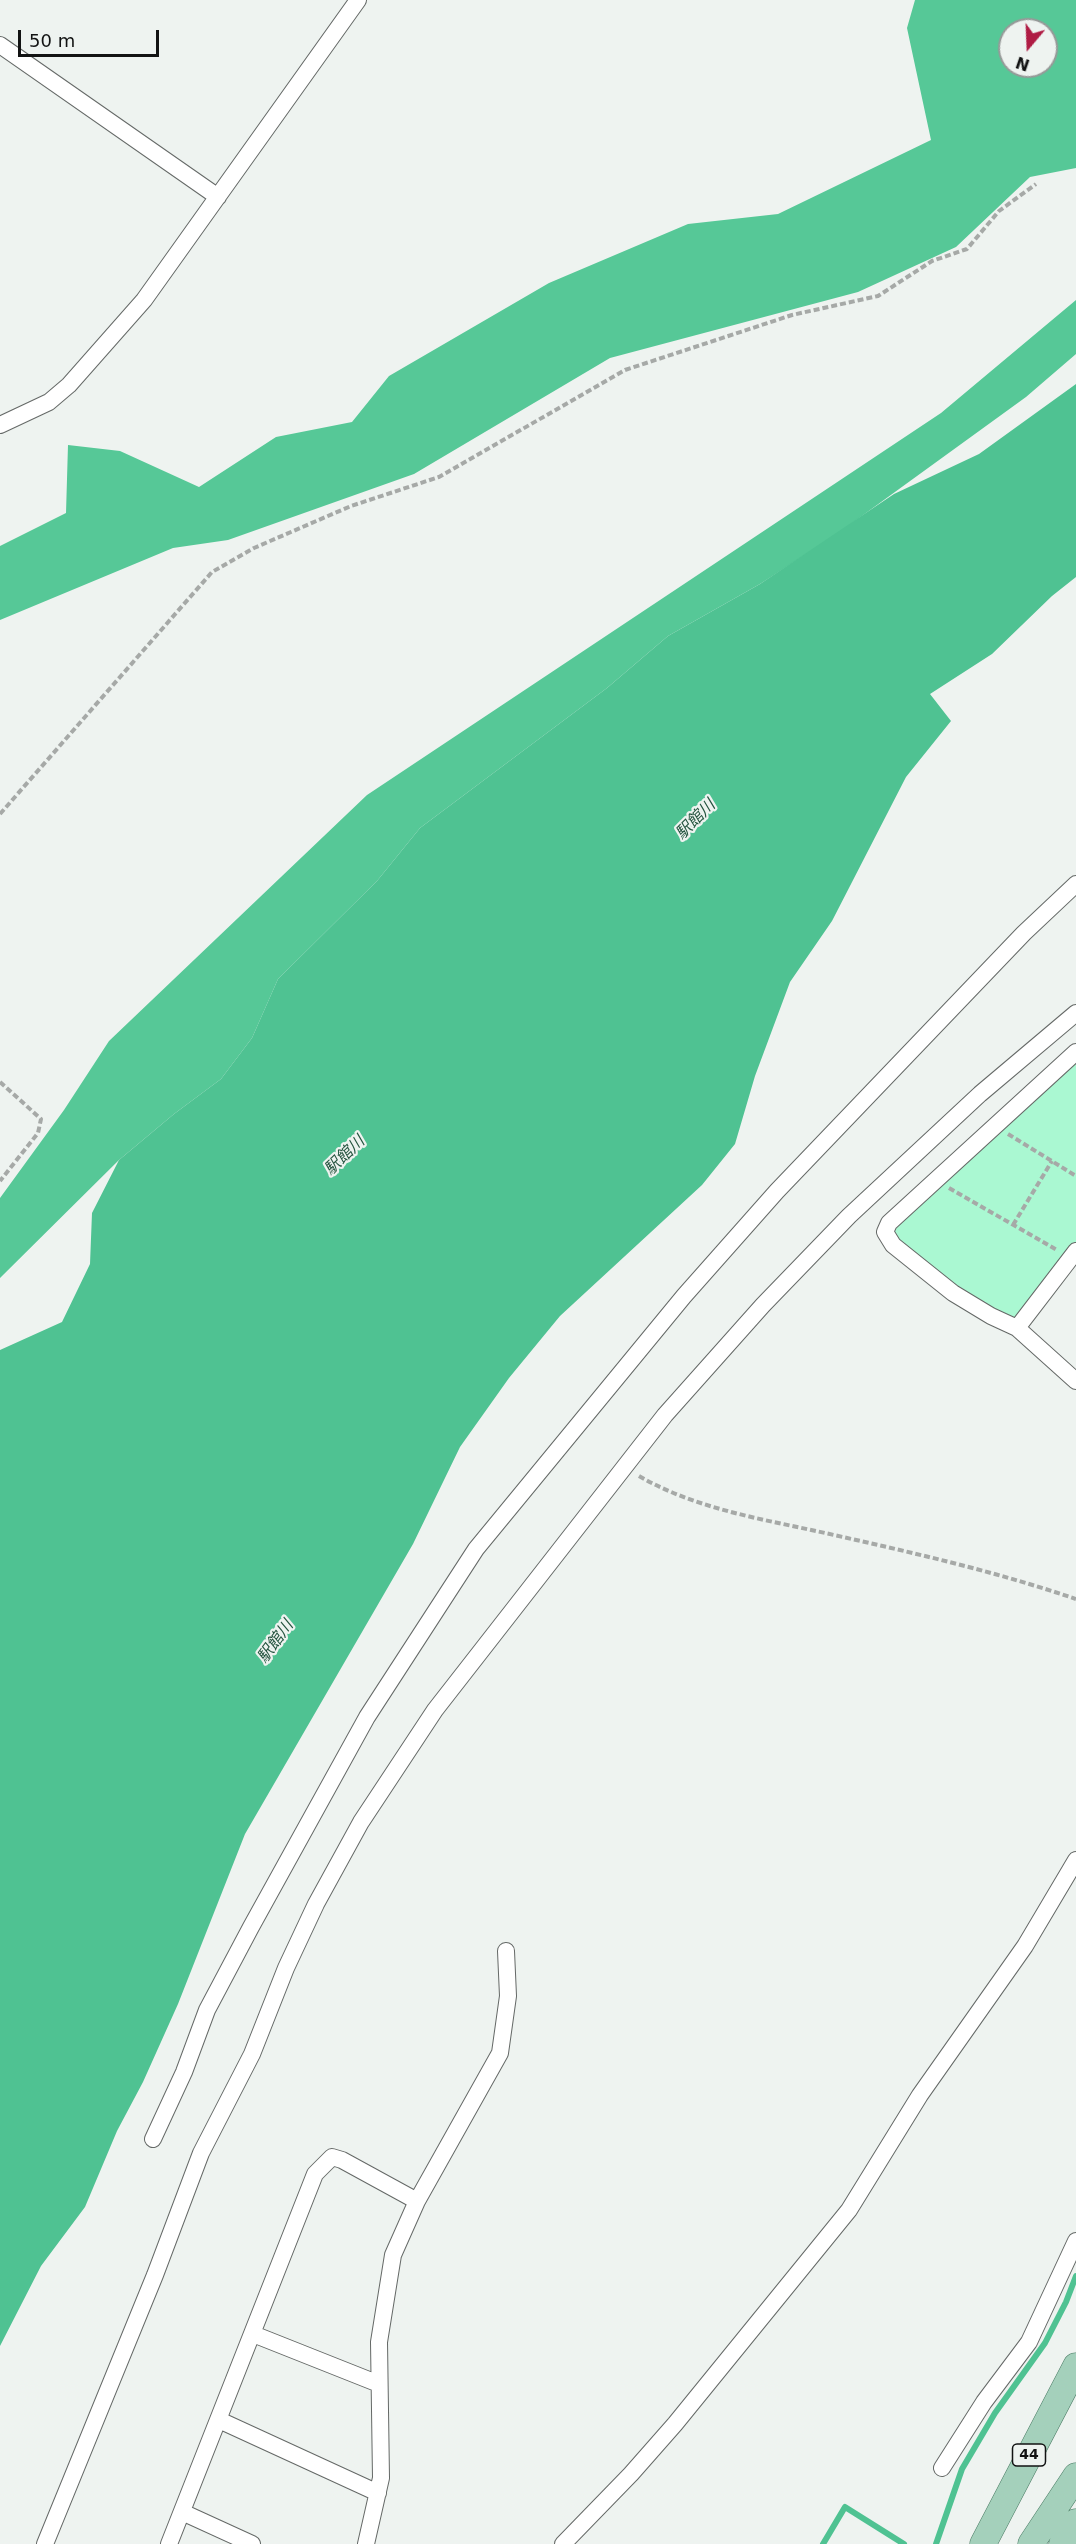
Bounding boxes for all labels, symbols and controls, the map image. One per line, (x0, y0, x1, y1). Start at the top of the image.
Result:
scale bar (21, 18, 162, 56)
north arrow (998, 18, 1058, 78)
text: 50 m (29, 30, 75, 51)
text: N (1013, 52, 1032, 75)
water label: 駅館川 (672, 796, 720, 844)
water label: 駅館川 (321, 1132, 369, 1180)
water label: 駅館川 (254, 1617, 298, 1667)
road number: 44 (1012, 2444, 1046, 2466)

